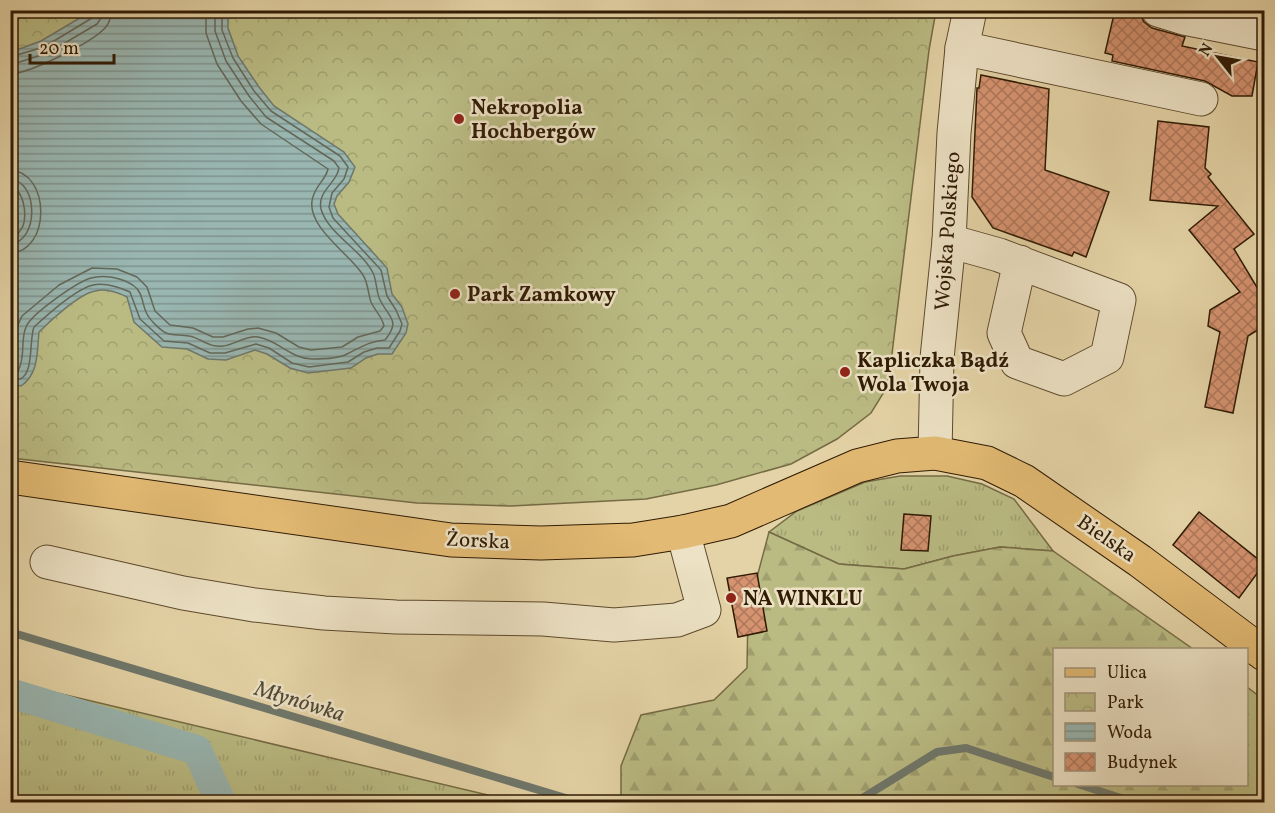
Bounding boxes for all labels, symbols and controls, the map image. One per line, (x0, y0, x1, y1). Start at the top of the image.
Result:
scale bar (30, 27, 114, 65)
north arrow (1188, 27, 1248, 87)
text: 20 m (39, 37, 79, 62)
text: N (1194, 39, 1219, 61)
place label: Nekropolia Hochbergów (471, 94, 596, 147)
marker: Nekropolia Hochbergów (452, 112, 466, 126)
street label: Wojska Polskiego (928, 151, 969, 312)
place label: Park Zamkowy (467, 281, 616, 310)
marker: Park Zamkowy (448, 287, 462, 301)
place label: Kapliczka Bądź Wola Twoja (857, 347, 1009, 400)
marker: Kapliczka Bądź Wola Twoja (838, 365, 852, 379)
street label: Bielska (1071, 508, 1142, 570)
street label: Żorska (445, 525, 511, 558)
place label: NA WINKLU (743, 585, 863, 614)
marker: NA WINKLU (724, 591, 738, 605)
legend (1053, 648, 1248, 786)
text: Ulica (1107, 661, 1147, 686)
water label: Młynówka (250, 674, 348, 731)
text: Park (1107, 691, 1144, 716)
text: Woda (1107, 721, 1152, 746)
text: Budynek (1107, 751, 1178, 776)

